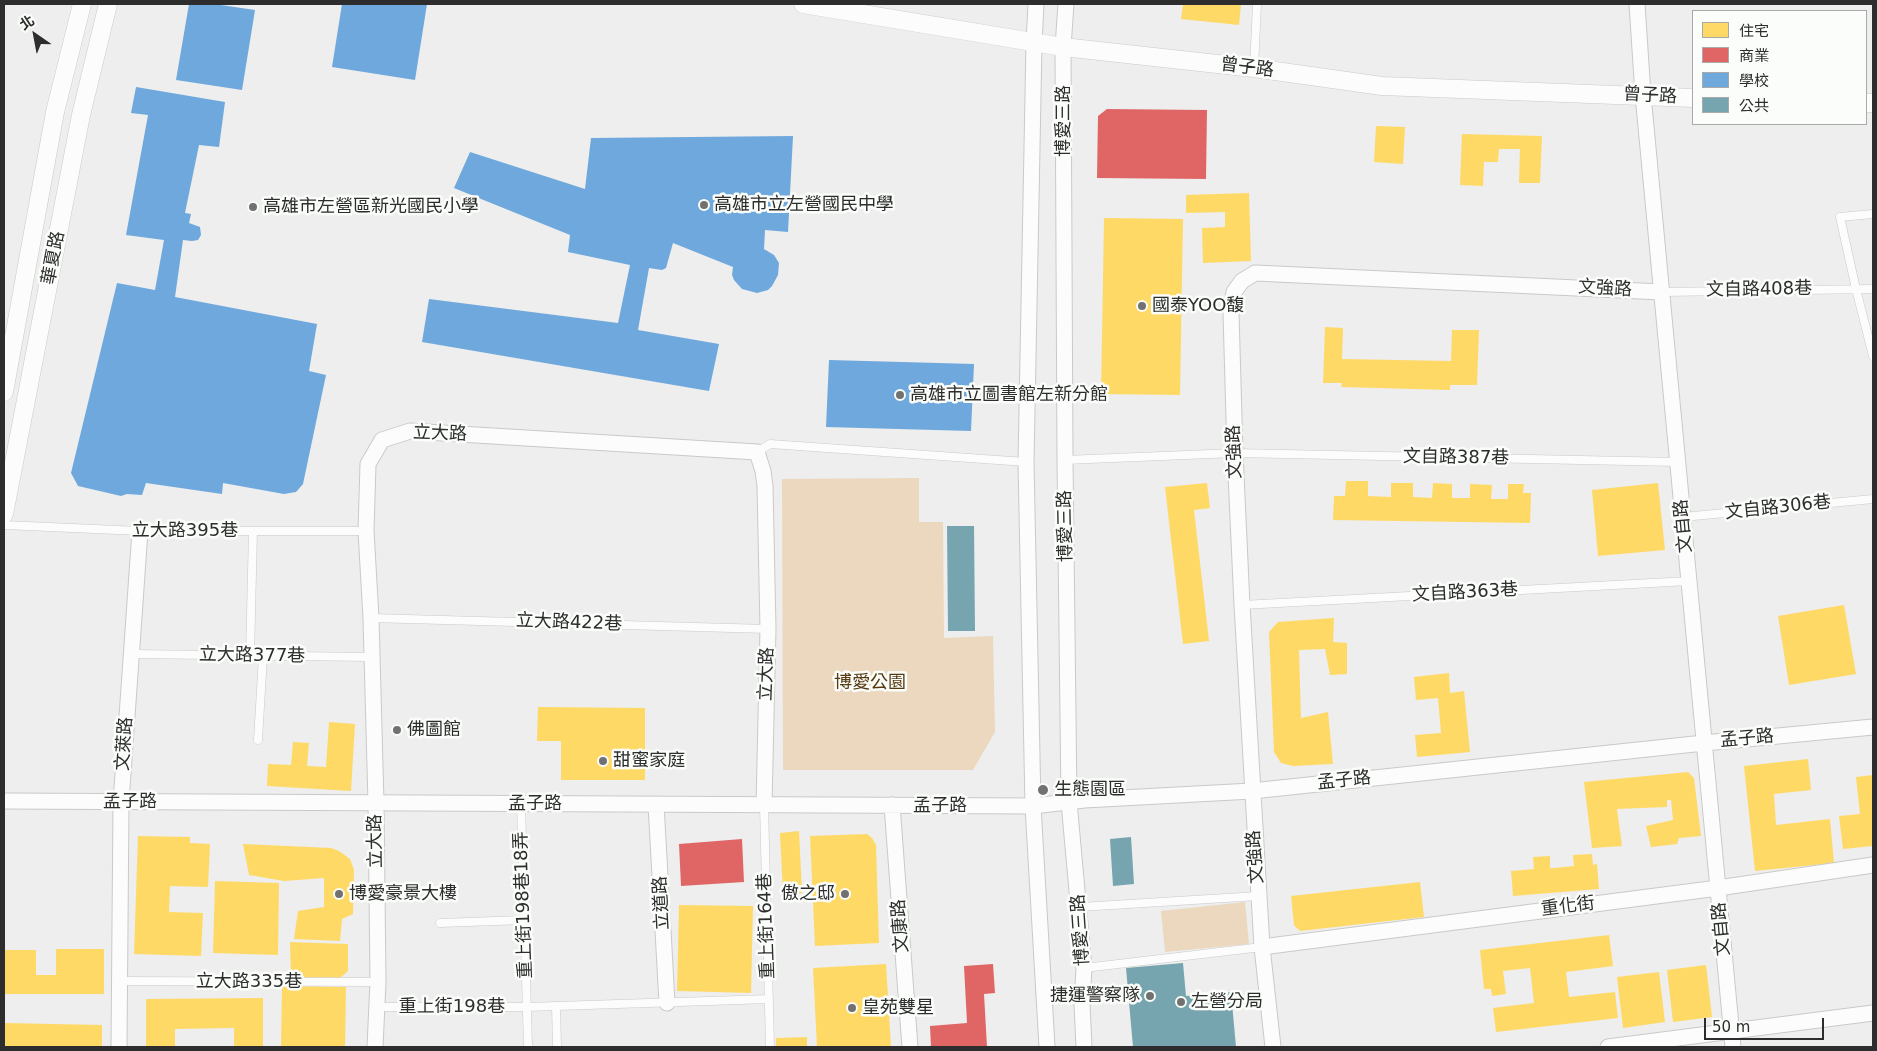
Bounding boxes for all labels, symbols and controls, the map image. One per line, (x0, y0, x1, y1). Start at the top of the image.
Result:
north arrow (10, 10, 60, 60)
legend (1692, 10, 1867, 125)
text: 北 (17, 12, 37, 33)
text: 住宅 (1739, 22, 1769, 40)
text: 商業 (1739, 47, 1769, 65)
street label: 曾子路 (1219, 54, 1275, 82)
text: 學校 (1739, 72, 1769, 90)
street label: 曾子路 (1622, 84, 1678, 108)
street label: 博愛三路 (1053, 85, 1075, 157)
text: 公共 (1739, 97, 1769, 115)
place label: 高雄市立左營國民中學 (714, 194, 894, 216)
place label: 高雄市左營區新光國民小學 (263, 196, 479, 218)
marker: 高雄市立左營國民中學 (698, 199, 710, 211)
marker: 高雄市左營區新光國民小學 (247, 201, 259, 213)
street label: 華夏路 (38, 229, 70, 287)
street label: 文強路 (1577, 277, 1633, 301)
street label: 文自路408巷 (1706, 278, 1812, 302)
place label: 國泰YOO馥 (1152, 295, 1244, 317)
marker: 國泰YOO馥 (1136, 300, 1148, 312)
place label: 高雄市立圖書館左新分館 (910, 384, 1108, 406)
marker: 高雄市立圖書館左新分館 (894, 389, 906, 401)
street label: 立大路 (413, 422, 467, 446)
street label: 文強路 (1223, 425, 1247, 479)
street label: 文自路387巷 (1403, 446, 1509, 470)
street label: 博愛三路 (1055, 490, 1077, 562)
street label: 文自路306巷 (1724, 492, 1832, 524)
street label: 文自路 (1671, 498, 1697, 554)
street label: 立大路395巷 (132, 520, 238, 542)
street label: 文自路363巷 (1411, 579, 1519, 607)
street label: 立大路422巷 (515, 610, 623, 636)
street label: 立大路377巷 (199, 644, 305, 668)
street label: 立大路 (755, 647, 779, 701)
park label: 博愛公園 (834, 672, 906, 694)
street label: 文萊路 (112, 716, 138, 772)
place label: 佛圖館 (407, 719, 461, 741)
marker: 佛圖館 (391, 724, 403, 736)
street label: 孟子路 (1719, 726, 1775, 752)
place label: 甜蜜家庭 (613, 750, 685, 772)
marker: 甜蜜家庭 (597, 755, 609, 767)
street label: 孟子路 (1316, 767, 1372, 795)
place label: 生態園區 (1054, 779, 1126, 801)
marker: 生態園區 (1036, 783, 1050, 797)
street label: 孟子路 (103, 791, 157, 813)
street label: 孟子路 (508, 793, 562, 815)
street label: 孟子路 (913, 795, 967, 817)
street label: 立大路 (365, 814, 387, 868)
street label: 文強路 (1243, 829, 1269, 885)
street label: 重上街198巷18弄 (511, 831, 537, 979)
street label: 重上街164巷 (754, 872, 780, 980)
street label: 立道路 (650, 875, 674, 931)
place label: 博愛豪景大樓 (349, 883, 457, 905)
place label: 傲之邸 (781, 883, 835, 905)
marker: 博愛豪景大樓 (333, 888, 345, 900)
marker: 傲之邸 (839, 888, 851, 900)
street label: 博愛三路 (1068, 893, 1094, 967)
street label: 重化街 (1540, 893, 1596, 921)
street label: 文康路 (888, 898, 914, 954)
street label: 文自路 (1709, 901, 1735, 957)
street label: 立大路335巷 (196, 971, 302, 993)
place label: 捷運警察隊 (1050, 985, 1140, 1007)
marker: 捷運警察隊 (1144, 990, 1156, 1002)
place label: 左營分局 (1191, 991, 1263, 1013)
street label: 重上街198巷 (399, 996, 505, 1018)
marker: 左營分局 (1175, 996, 1187, 1008)
place label: 皇苑雙星 (862, 997, 934, 1019)
marker: 皇苑雙星 (846, 1002, 858, 1014)
scale bar (1707, 1008, 1827, 1040)
text: 50 m (1712, 1018, 1750, 1036)

